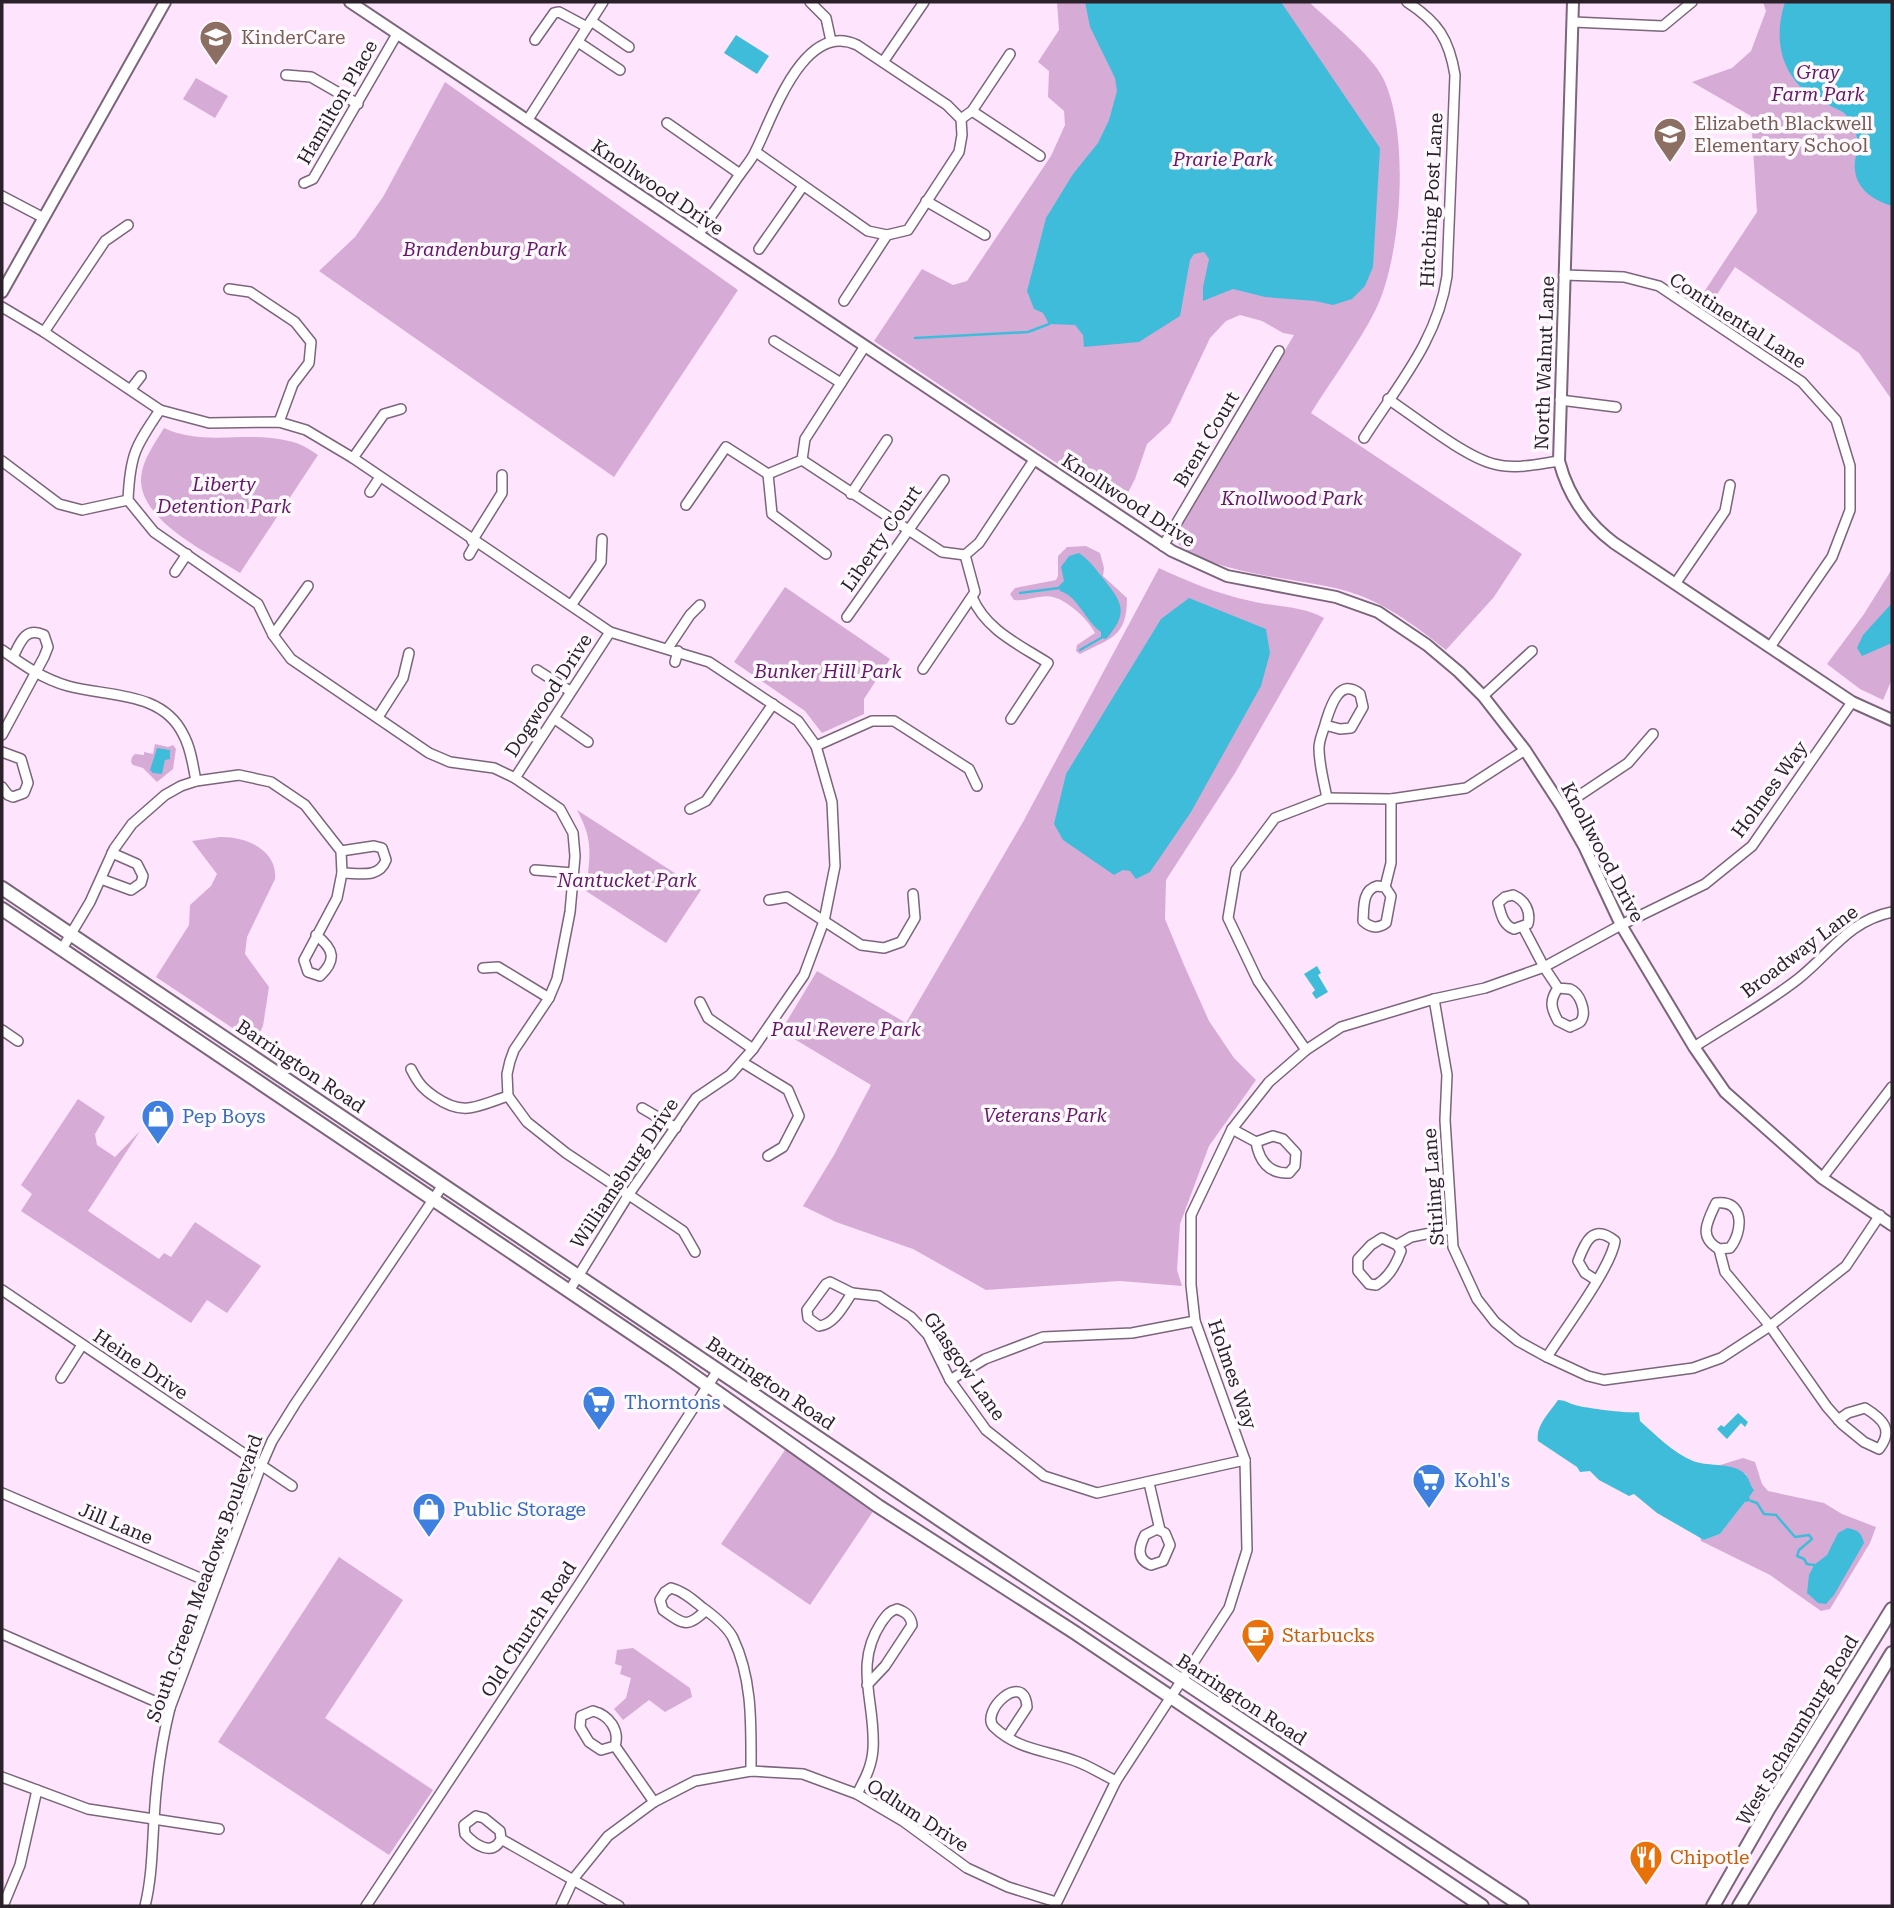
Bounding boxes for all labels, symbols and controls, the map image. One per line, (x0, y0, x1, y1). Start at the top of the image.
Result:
school or university icon: KinderCare (197, 18, 235, 67)
place label: KinderCare (241, 26, 346, 49)
street label: Hamilton Place (292, 36, 382, 169)
park label: Gray Farm Park (1770, 61, 1865, 106)
street label: Hitching Post Lane (1415, 112, 1448, 288)
place label: Elizabeth Blackwell Elementary School (1694, 112, 1873, 157)
school or university icon: Elizabeth Blackwell Elementary School (1651, 115, 1689, 164)
street label: Knollwood Drive (587, 135, 728, 240)
park label: Prarie Park (1172, 148, 1274, 171)
park label: Brandenburg Park (402, 238, 568, 261)
street label: Continental Lane (1665, 268, 1811, 373)
street label: North Walnut Lane (1530, 275, 1559, 451)
street label: Brent Court (1169, 387, 1244, 491)
street label: Knollwood Drive (1058, 449, 1200, 552)
park label: Liberty Detention Park (156, 473, 292, 518)
street label: Liberty Court (836, 481, 926, 596)
park label: Knollwood Park (1220, 487, 1364, 510)
street label: Dogwood Drive (500, 629, 597, 761)
park label: Bunker Hill Park (753, 660, 903, 683)
street label: Holmes Way (1727, 736, 1813, 842)
street label: Knollwood Drive (1556, 779, 1649, 926)
park label: Nantucket Park (556, 869, 697, 892)
street label: Broadway Lane (1736, 900, 1862, 1003)
street label: Barrington Road (232, 1015, 369, 1118)
park label: Paul Revere Park (770, 1018, 922, 1041)
street label: Williamsburg Drive (566, 1094, 683, 1253)
shop icon: Pep Boys (139, 1097, 177, 1146)
park label: Veterans Park (983, 1104, 1107, 1127)
place label: Pep Boys (182, 1105, 266, 1128)
street label: Stirling Lane (1418, 1128, 1449, 1246)
street label: Glasgow Lane (919, 1308, 1010, 1425)
street label: Holmes Way (1203, 1316, 1262, 1433)
street label: Heine Drive (89, 1324, 192, 1404)
street label: Barrington Road (702, 1332, 839, 1435)
supermarket icon: Thorntons (580, 1383, 618, 1432)
place label: Thorntons (624, 1391, 721, 1414)
street label: South Green Meadows Boulevard (142, 1431, 267, 1725)
supermarket icon: Kohl's (1410, 1461, 1448, 1510)
place label: Kohl's (1454, 1469, 1510, 1492)
shop icon: Public Storage (410, 1490, 448, 1539)
street label: Jill Lane (75, 1498, 156, 1549)
place label: Public Storage (453, 1498, 586, 1521)
street label: Old Church Road (476, 1557, 581, 1702)
cafe icon: Starbucks (1239, 1616, 1277, 1665)
place label: Starbucks (1282, 1624, 1374, 1647)
street label: West Schaumburg Road (1731, 1631, 1863, 1830)
street label: Barrington Road (1172, 1649, 1311, 1750)
street label: Odlum Drive (862, 1774, 973, 1857)
restaurant icon: Chipotle (1627, 1838, 1665, 1887)
place label: Chipotle (1670, 1846, 1749, 1869)

